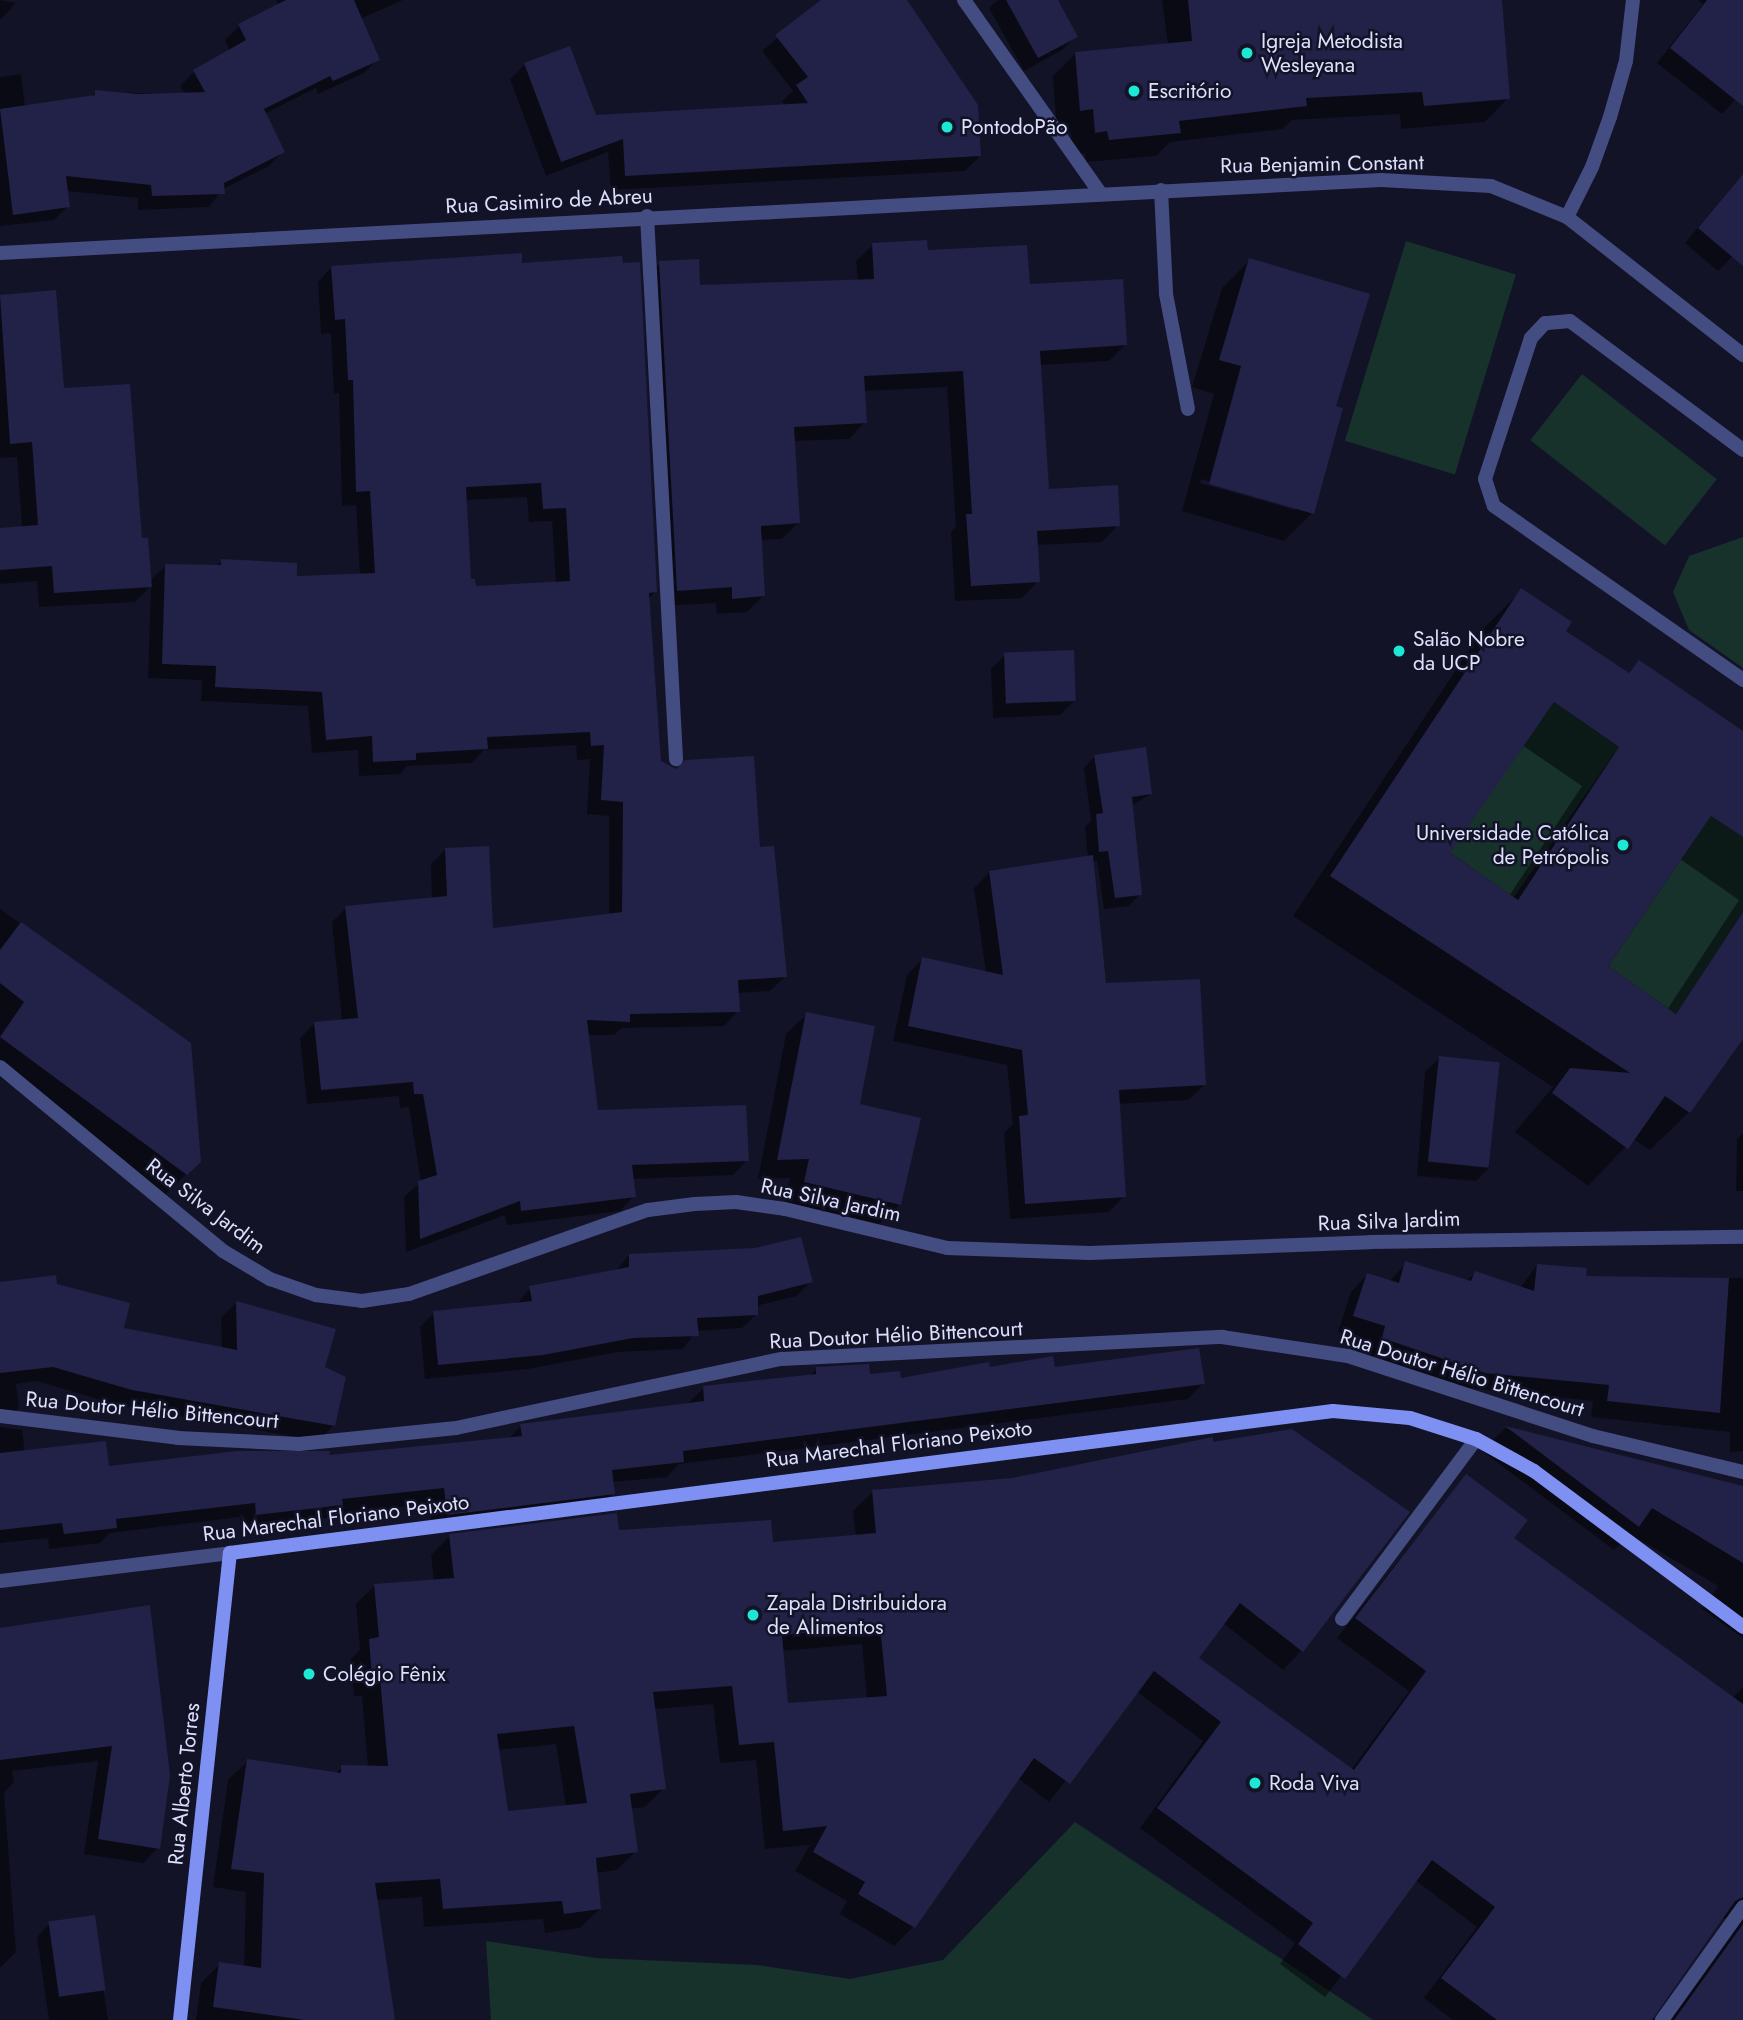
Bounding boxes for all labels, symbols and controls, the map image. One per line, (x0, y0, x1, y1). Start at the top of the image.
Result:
place label: Igreja Metodista Wesleyana (1261, 28, 1403, 78)
marker: Igreja Metodista Wesleyana (1239, 45, 1255, 61)
place label: Escritório (1148, 78, 1231, 104)
marker: Escritório (1126, 83, 1142, 99)
place label: PontodoPão (961, 114, 1067, 140)
marker: PontodoPão (939, 119, 955, 135)
street label: Rua Benjamin Constant (1220, 150, 1424, 178)
street label: Rua Casimiro de Abreu (445, 183, 653, 219)
place label: Salão Nobre da UCP (1413, 626, 1525, 676)
marker: Salão Nobre da UCP (1391, 643, 1407, 659)
place label: Universidade Católica de Petrópolis (1416, 820, 1609, 870)
marker: Universidade Católica de Petrópolis (1615, 837, 1631, 853)
street label: Rua Silva Jardim (141, 1153, 271, 1259)
street label: Rua Silva Jardim (759, 1173, 903, 1227)
street label: Rua Silva Jardim (1317, 1206, 1461, 1236)
street label: Rua Doutor Hélio Bittencourt (769, 1316, 1023, 1354)
street label: Rua Doutor Hélio Bittencourt (1337, 1324, 1587, 1422)
street label: Rua Doutor Hélio Bittencourt (25, 1386, 279, 1434)
street label: Rua Marechal Floriano Peixoto (764, 1415, 1034, 1473)
street label: Rua Marechal Floriano Peixoto (201, 1489, 471, 1547)
place label: Zapala Distribuidora de Alimentos (767, 1590, 947, 1640)
marker: Zapala Distribuidora de Alimentos (745, 1607, 761, 1623)
place label: Colégio Fênix (323, 1661, 446, 1687)
marker: Colégio Fênix (301, 1666, 317, 1682)
street label: Rua Alberto Torres (163, 1702, 205, 1866)
place label: Roda Viva (1269, 1770, 1359, 1796)
marker: Roda Viva (1247, 1775, 1263, 1791)

